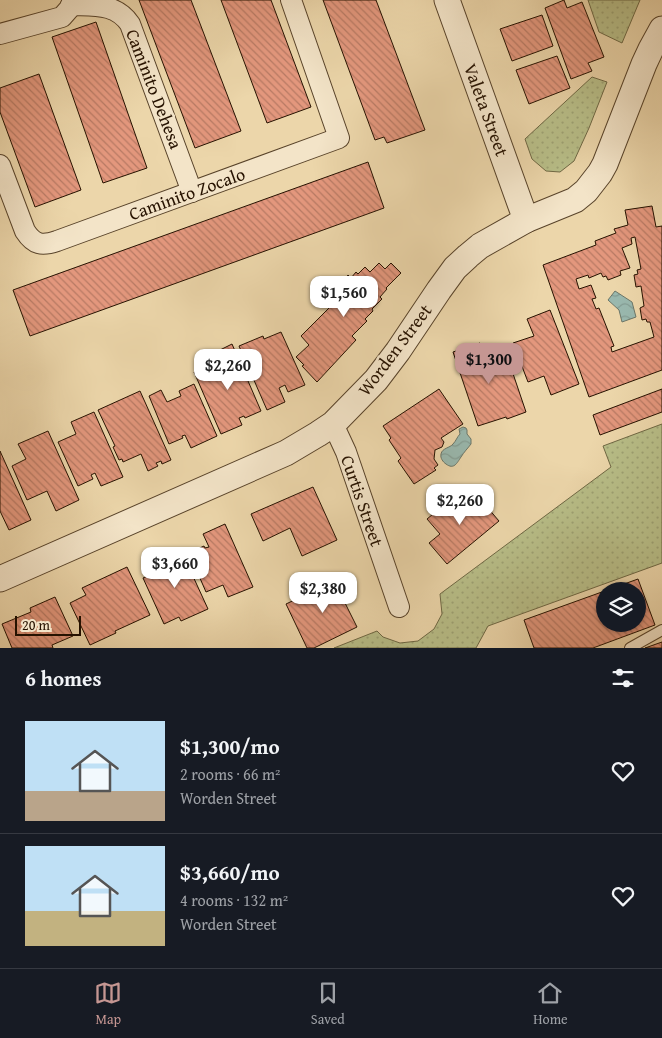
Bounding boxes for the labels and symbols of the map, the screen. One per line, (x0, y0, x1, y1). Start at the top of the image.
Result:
street label: Caminito Dehesa (119, 25, 190, 153)
street label: Valeta Street (457, 60, 516, 161)
street label: Caminito Zocalo (125, 160, 249, 227)
pin: $1,560 (303, 276, 385, 318)
street label: Worden Street (351, 298, 438, 401)
pin: $1,300 (448, 342, 530, 385)
pin: $2,260 (187, 348, 269, 391)
street label: Curtis Street (334, 452, 391, 551)
pin: $2,260 (419, 484, 501, 526)
pin: $3,660 (134, 546, 216, 589)
pin: $2,380 (282, 572, 364, 614)
scale bar (15, 613, 81, 636)

